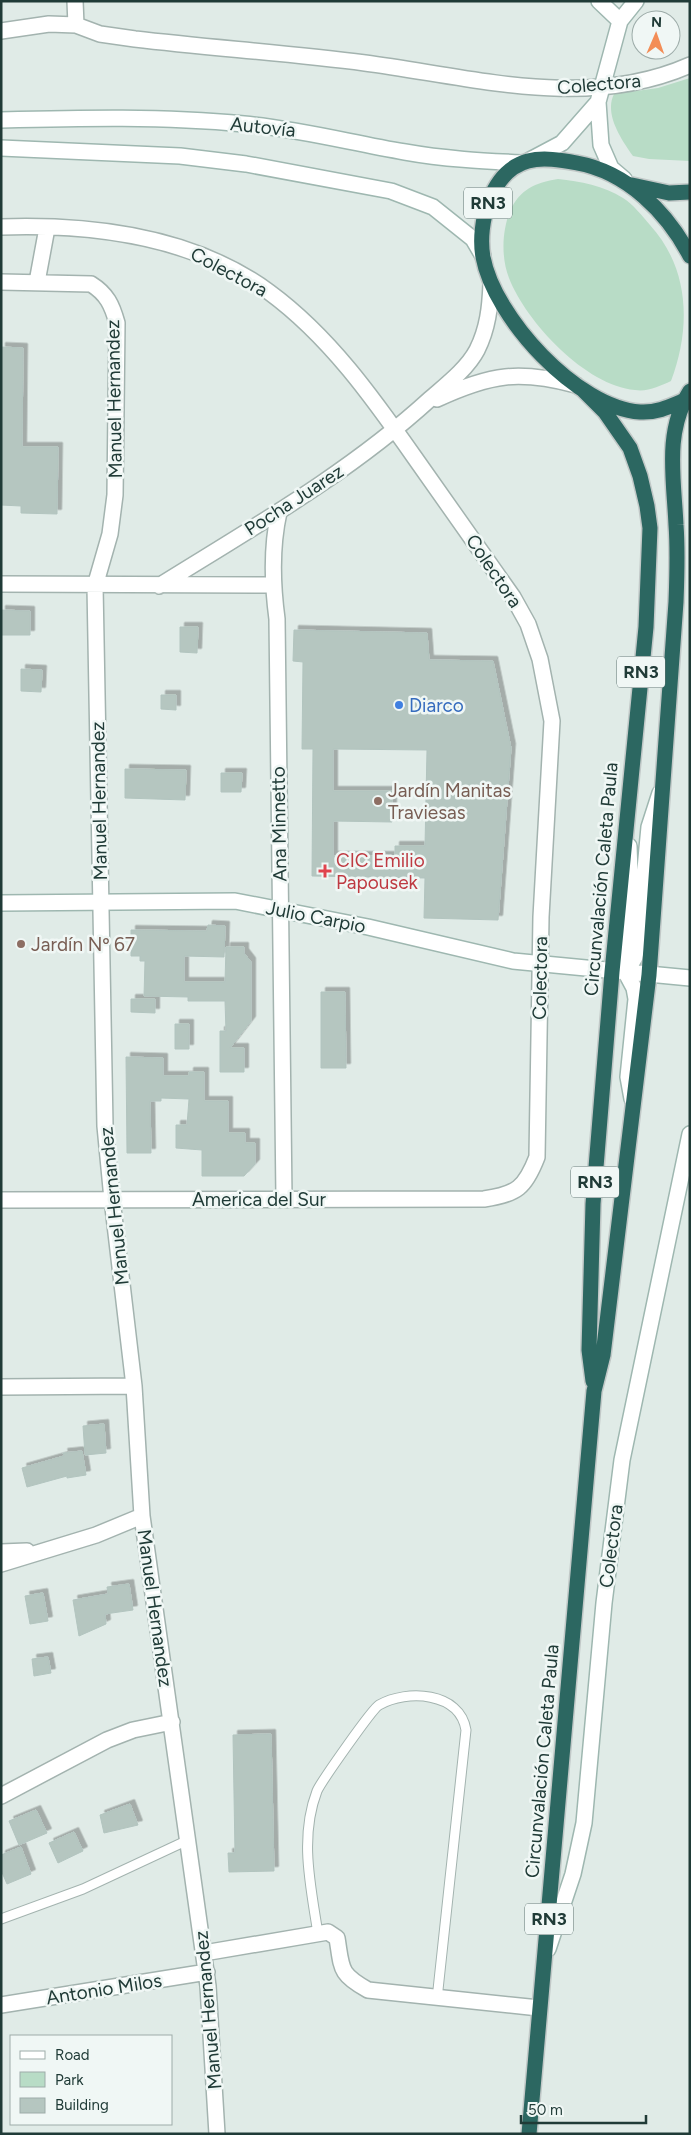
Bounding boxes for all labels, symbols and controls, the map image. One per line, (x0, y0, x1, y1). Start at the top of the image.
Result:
north arrow (631, 10, 681, 60)
text: N (651, 14, 662, 31)
street label: Colectora (556, 69, 642, 99)
street label: Autovía (229, 112, 297, 142)
road number: RN3 (464, 188, 512, 218)
street label: Colectora (187, 242, 271, 302)
street label: Manuel Hernandez (101, 319, 127, 479)
street label: Pocha Juarez (240, 459, 348, 541)
street label: Colectora (461, 530, 527, 612)
road number: RN3 (617, 656, 665, 688)
place label: Diarco (409, 694, 464, 717)
marker: Diarco (393, 699, 405, 711)
street label: Manuel Hernandez (86, 721, 112, 881)
street label: Circunvalación Caleta Paula (579, 761, 623, 997)
street label: Ana Minnetto (266, 766, 292, 882)
place label: Jardín Manitas Traviesas (388, 779, 511, 824)
marker: Jardín Manitas Traviesas (372, 795, 384, 807)
place label: CIC Emilio Papousek (336, 849, 425, 894)
marker: CIC Emilio Papousek (318, 864, 332, 878)
street label: Julio Carpio (264, 896, 368, 938)
place label: Jardín Nº 67 (31, 933, 135, 956)
street label: Colectora (528, 936, 552, 1020)
marker: Jardín Nº 67 (15, 938, 27, 950)
street label: Manuel Hernandez (94, 1126, 134, 1286)
road number: RN3 (571, 1166, 619, 1198)
street label: America del Sur (192, 1188, 327, 1211)
street label: Colectora (594, 1503, 628, 1589)
street label: Manuel Hernandez (133, 1528, 177, 1688)
street label: Circunvalación Caleta Paula (520, 1643, 564, 1879)
road number: RN3 (525, 1904, 573, 1935)
street label: Manuel Hernandez (190, 1930, 226, 2090)
street label: Antonio Milos (44, 1968, 164, 2010)
legend (10, 2035, 172, 2125)
text: Road (55, 2046, 90, 2064)
text: Park (55, 2071, 84, 2089)
scale bar (521, 2092, 646, 2124)
text: Building (55, 2096, 109, 2114)
text: 50 m (528, 2101, 563, 2119)

